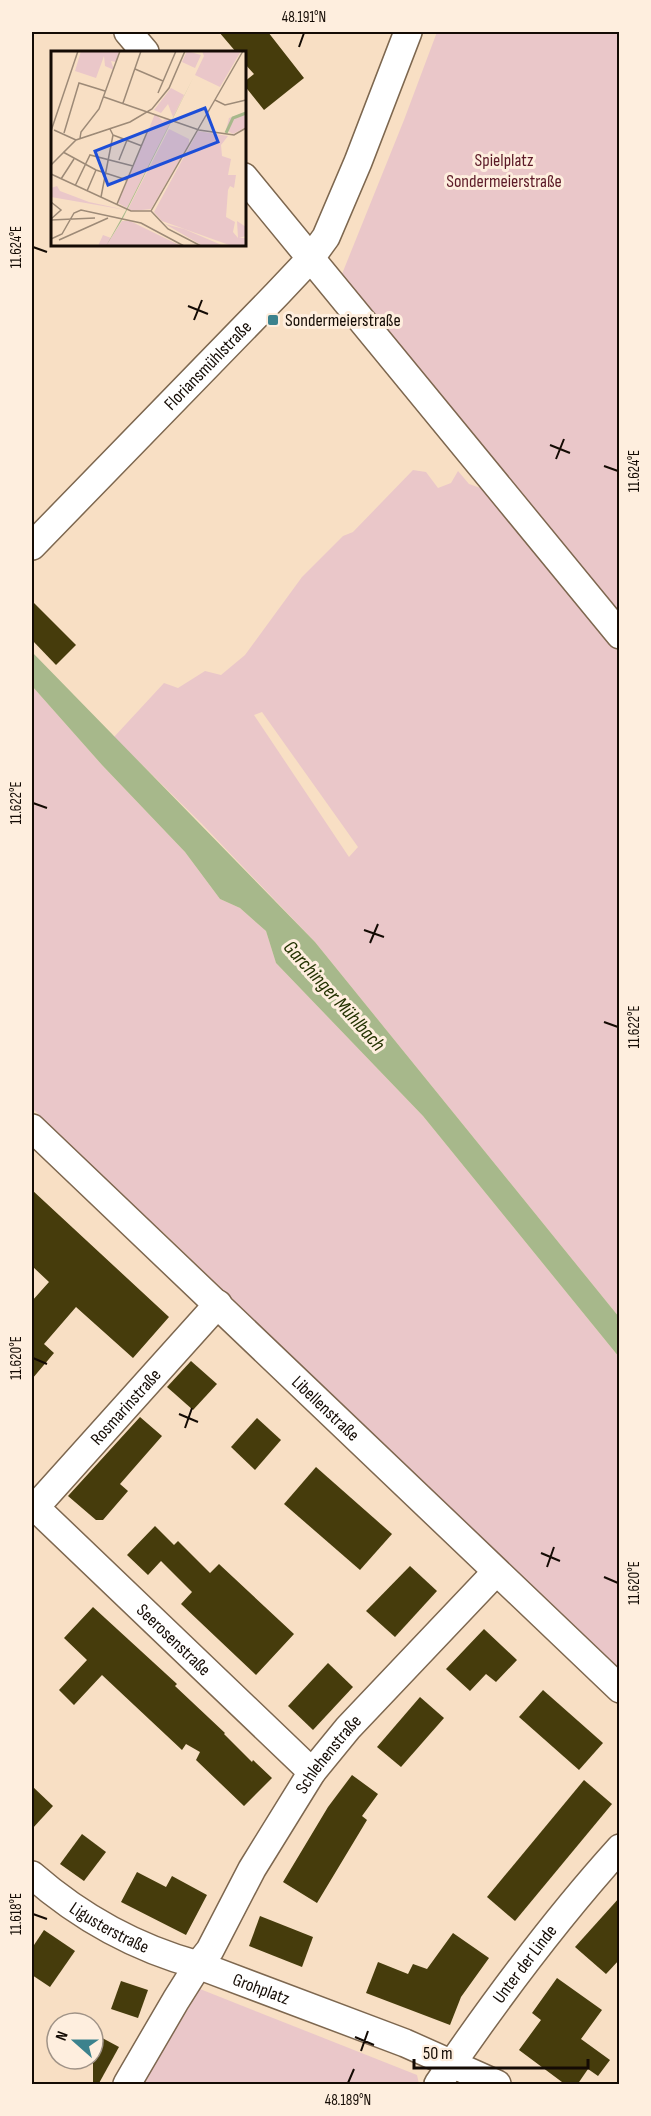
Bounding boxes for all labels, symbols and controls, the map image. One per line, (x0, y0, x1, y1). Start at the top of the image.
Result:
text: 48.191°N (282, 8, 326, 27)
inset map (51, 51, 246, 246)
park label: Spielplatz Sondermeierstraße (446, 150, 562, 192)
text: 11.624°E (7, 226, 26, 268)
place label: Sondermeierstraße (285, 310, 401, 331)
marker: Sondermeierstraße (266, 313, 280, 327)
street label: Floriansmühlstraße (160, 316, 256, 414)
text: 11.624°E (625, 450, 644, 492)
text: 11.622°E (7, 781, 26, 825)
water label: Garchinger Mühlbach (278, 936, 390, 1056)
text: 11.622°E (625, 1005, 644, 1049)
text: 11.620°E (7, 1336, 26, 1380)
street label: Rosmarinstraße (86, 1364, 165, 1449)
street label: Libellenstraße (288, 1371, 364, 1445)
text: 11.620°E (625, 1561, 644, 1605)
street label: Seerosenstraße (132, 1599, 215, 1680)
street label: Schlehenstraße (291, 1710, 365, 1797)
text: 11.618°E (7, 1893, 26, 1935)
street label: Ligusterstraße (66, 1897, 152, 1957)
street label: Unter der Linde (488, 1921, 561, 2007)
street label: Grohplatz (230, 1969, 293, 2009)
north arrow (45, 2011, 105, 2071)
text: N (52, 2029, 73, 2044)
scale bar (414, 2032, 588, 2070)
text: 50 m (423, 2043, 453, 2064)
text: 48.189°N (325, 2091, 371, 2110)

